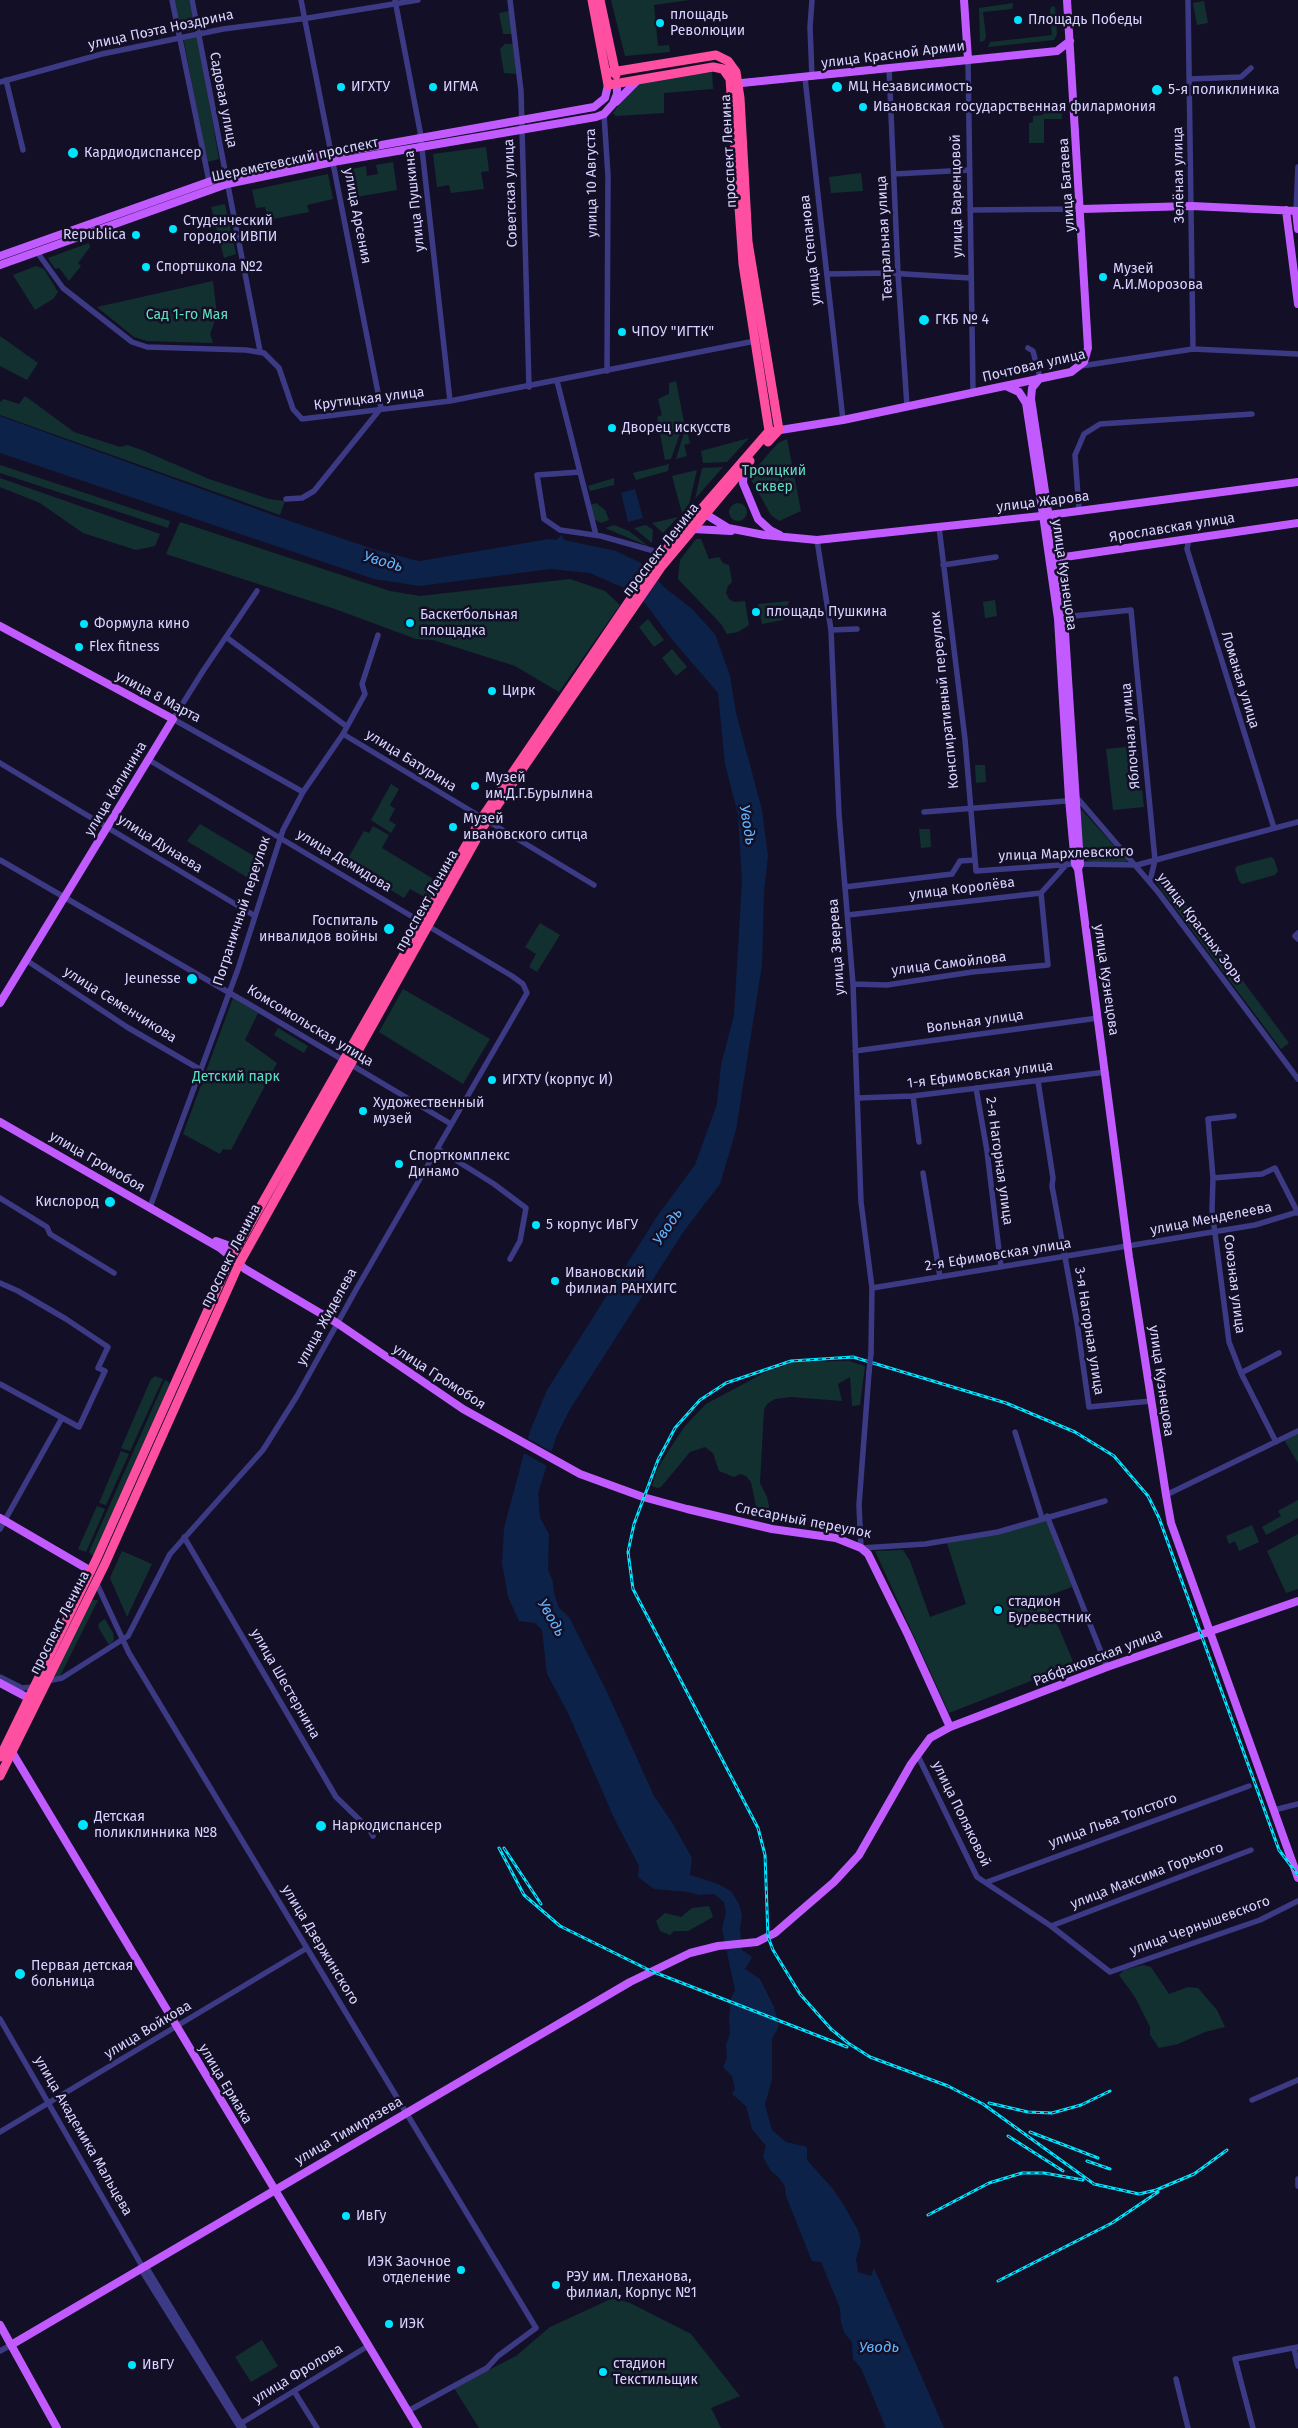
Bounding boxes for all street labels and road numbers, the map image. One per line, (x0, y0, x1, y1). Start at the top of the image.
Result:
street label: улица Поэта Ноздрина (87, 6, 235, 54)
street label: улица Красной Армии (820, 38, 966, 72)
street label: Садовая улица (205, 51, 241, 149)
street label: проспект Ленина (718, 94, 740, 208)
street label: Зелёная улица (1170, 126, 1188, 224)
street label: улица 10 Августа (583, 128, 601, 238)
street label: Шереметевский проспект (210, 134, 380, 186)
street label: улица Варенцовой (948, 134, 966, 258)
street label: улица Багаева (1055, 137, 1079, 233)
street label: Советская улица (501, 138, 521, 248)
street label: улица Пушкина (401, 150, 429, 252)
street label: улица Арсения (339, 167, 375, 265)
street label: Театральная улица (873, 175, 897, 301)
street label: улица Степанова (797, 194, 825, 306)
street label: Почтовая улица (981, 346, 1087, 386)
street label: Крутицкая улица (313, 384, 425, 414)
street label: улица Жарова (996, 488, 1090, 516)
street label: проспект Ленина (619, 500, 703, 600)
street label: Ярославская улица (1108, 510, 1236, 546)
street label: улица Кузнецова (1048, 518, 1080, 632)
street label: Конспиративный переулок (927, 610, 963, 790)
street label: Ломаная улица (1217, 629, 1263, 731)
street label: улица 8 Марта (113, 668, 203, 726)
street label: Яблочная улица (1118, 682, 1144, 790)
street label: улица Батурина (362, 726, 460, 796)
street label: улица Калинина (81, 739, 151, 839)
street label: улица Дунаева (114, 811, 206, 877)
street label: улица Демидова (293, 826, 395, 896)
street label: Пограничный переулок (210, 834, 274, 988)
street label: улица Мархлевского (998, 843, 1134, 865)
street label: проспект Ленина (392, 847, 462, 955)
street label: улица Красных Зорь (1153, 870, 1247, 986)
street label: улица Королёва (908, 874, 1016, 904)
street label: улица Зверева (825, 898, 849, 996)
street label: улица Кузнецова (1090, 923, 1122, 1037)
street label: улица Самойлова (891, 949, 1007, 979)
street label: улица Семенчикова (60, 963, 180, 1047)
street label: Комсомольская улица (244, 982, 376, 1070)
street label: Вольная улица (925, 1007, 1025, 1037)
street label: 1-я Ефимовская улица (906, 1058, 1054, 1092)
street label: 2-я Нагорная улица (982, 1096, 1016, 1226)
street label: улица Громобоя (46, 1128, 148, 1196)
street label: улица Менделеева (1149, 1199, 1273, 1239)
street label: проспект Ленина (198, 1201, 264, 1311)
street label: Союзная улица (1220, 1233, 1248, 1335)
street label: 2-я Ефимовская улица (924, 1235, 1072, 1275)
street label: улица Жиделева (293, 1265, 361, 1369)
street label: 3-я Нагорная улица (1071, 1266, 1107, 1396)
street label: улица Кузнецова (1145, 1324, 1177, 1438)
street label: улица Громобоя (389, 1341, 489, 1413)
street label: Слесарный переулок (733, 1500, 873, 1542)
street label: проспект Ленина (27, 1568, 93, 1678)
street label: улица Шестернина (247, 1626, 323, 1742)
street label: Рабфаковская улица (1031, 1626, 1165, 1690)
street label: улица Поляковой (928, 1758, 994, 1870)
street label: улица Льва Толстого (1046, 1790, 1180, 1852)
street label: улица Максима Горького (1068, 1839, 1226, 1913)
street label: улица Дзержинского (278, 1882, 362, 2008)
street label: улица Чернышевского (1127, 1893, 1273, 1959)
street label: улица Войкова (101, 1997, 195, 2063)
street label: улица Ермака (195, 2041, 255, 2127)
street label: улица Академика Мальцева (30, 2053, 136, 2219)
street label: улица Тимирязева (292, 2093, 406, 2169)
street label: улица Фролова (250, 2340, 346, 2408)

